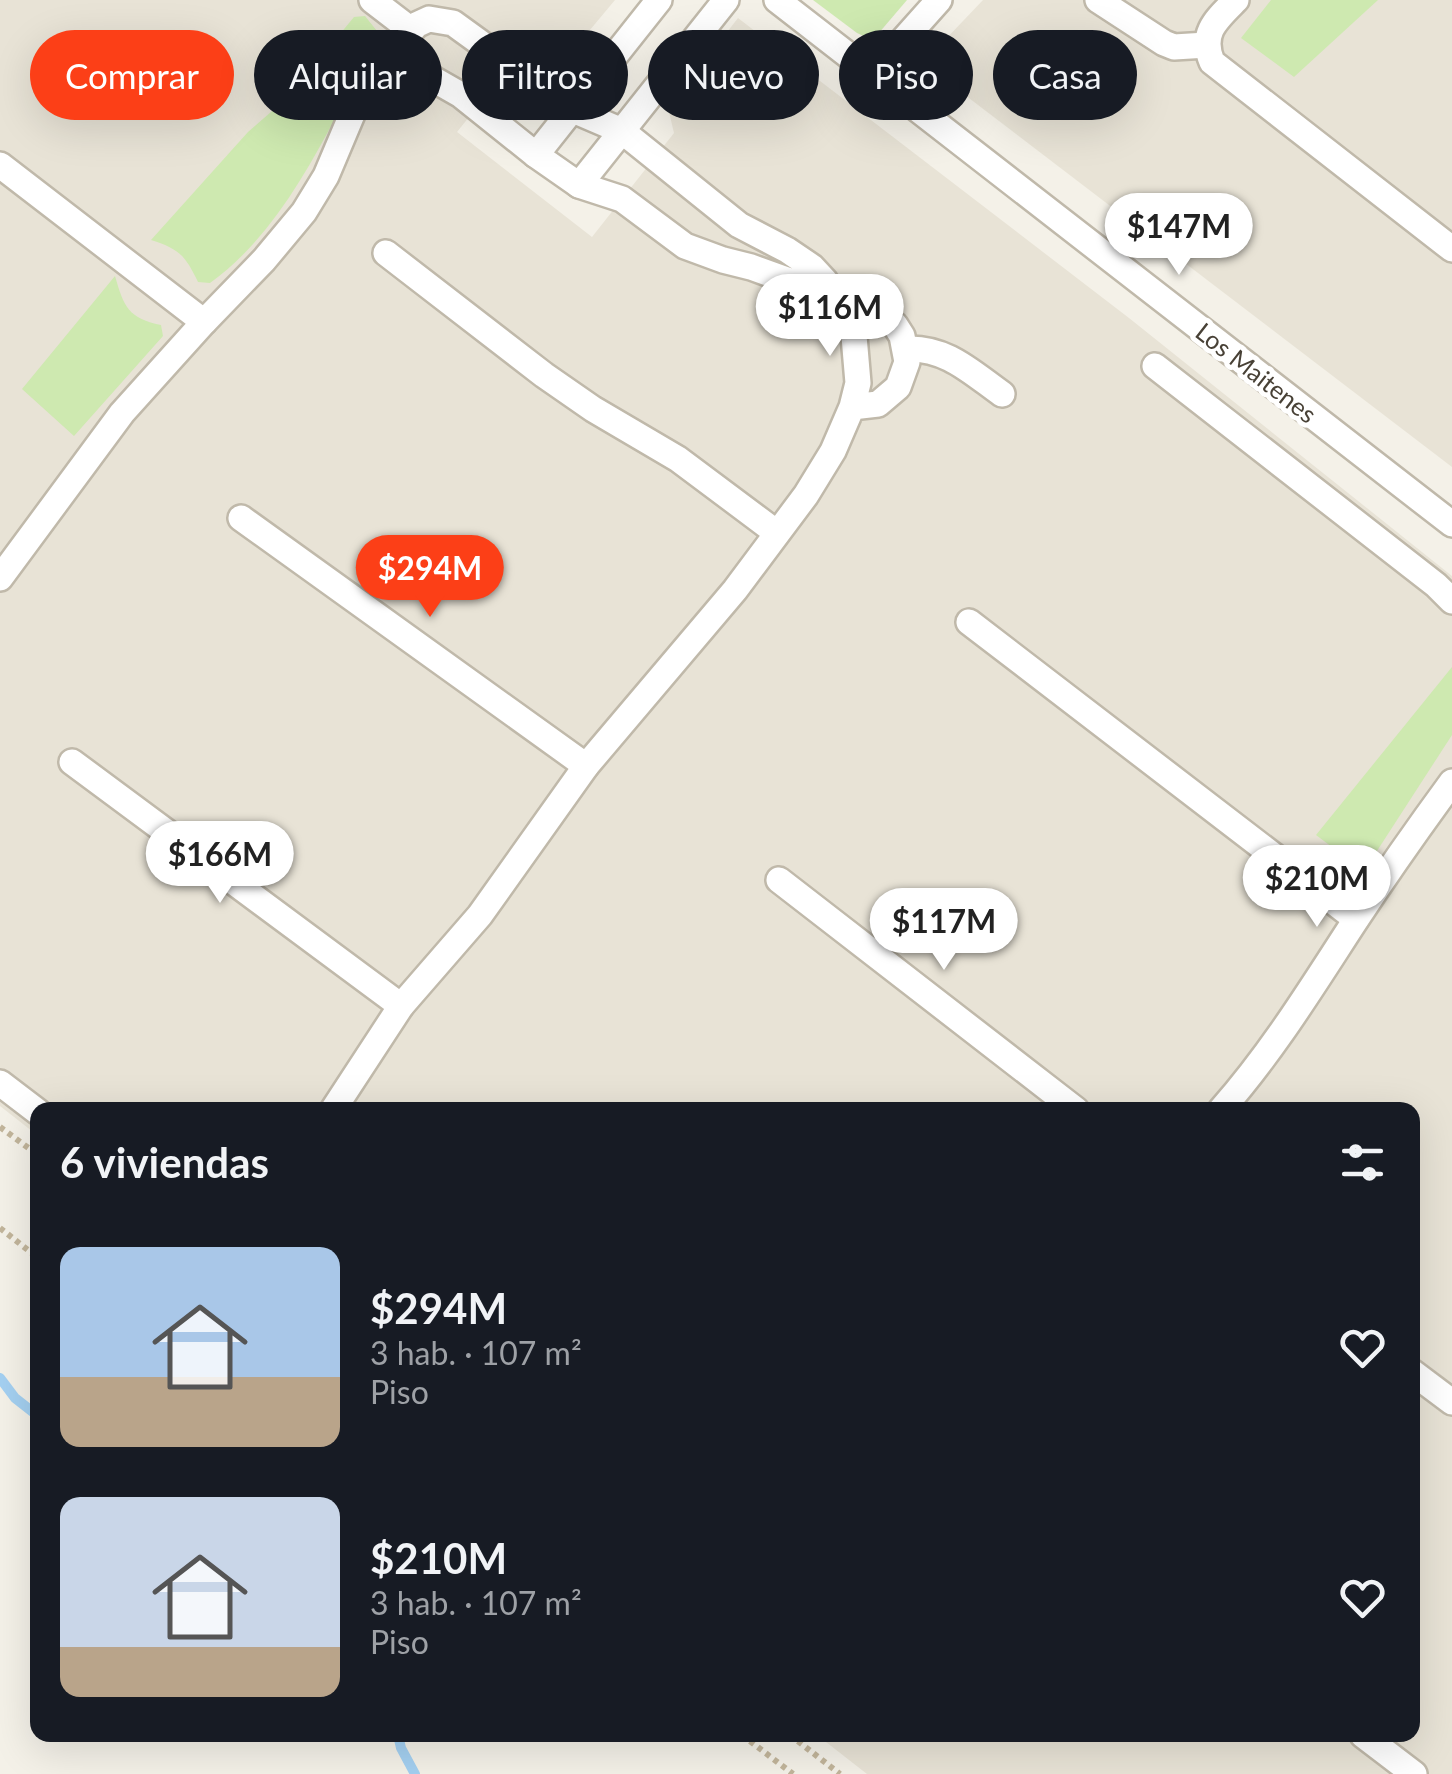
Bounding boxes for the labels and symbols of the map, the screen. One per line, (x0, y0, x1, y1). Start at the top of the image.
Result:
pin: $147M (1109, 193, 1249, 278)
pin: $116M (760, 274, 900, 359)
street label: Los Maitenes (1190, 316, 1323, 429)
pin: $294M (360, 535, 500, 620)
pin: $166M (150, 821, 290, 906)
pin: $210M (1247, 845, 1387, 930)
pin: $117M (874, 888, 1014, 973)

